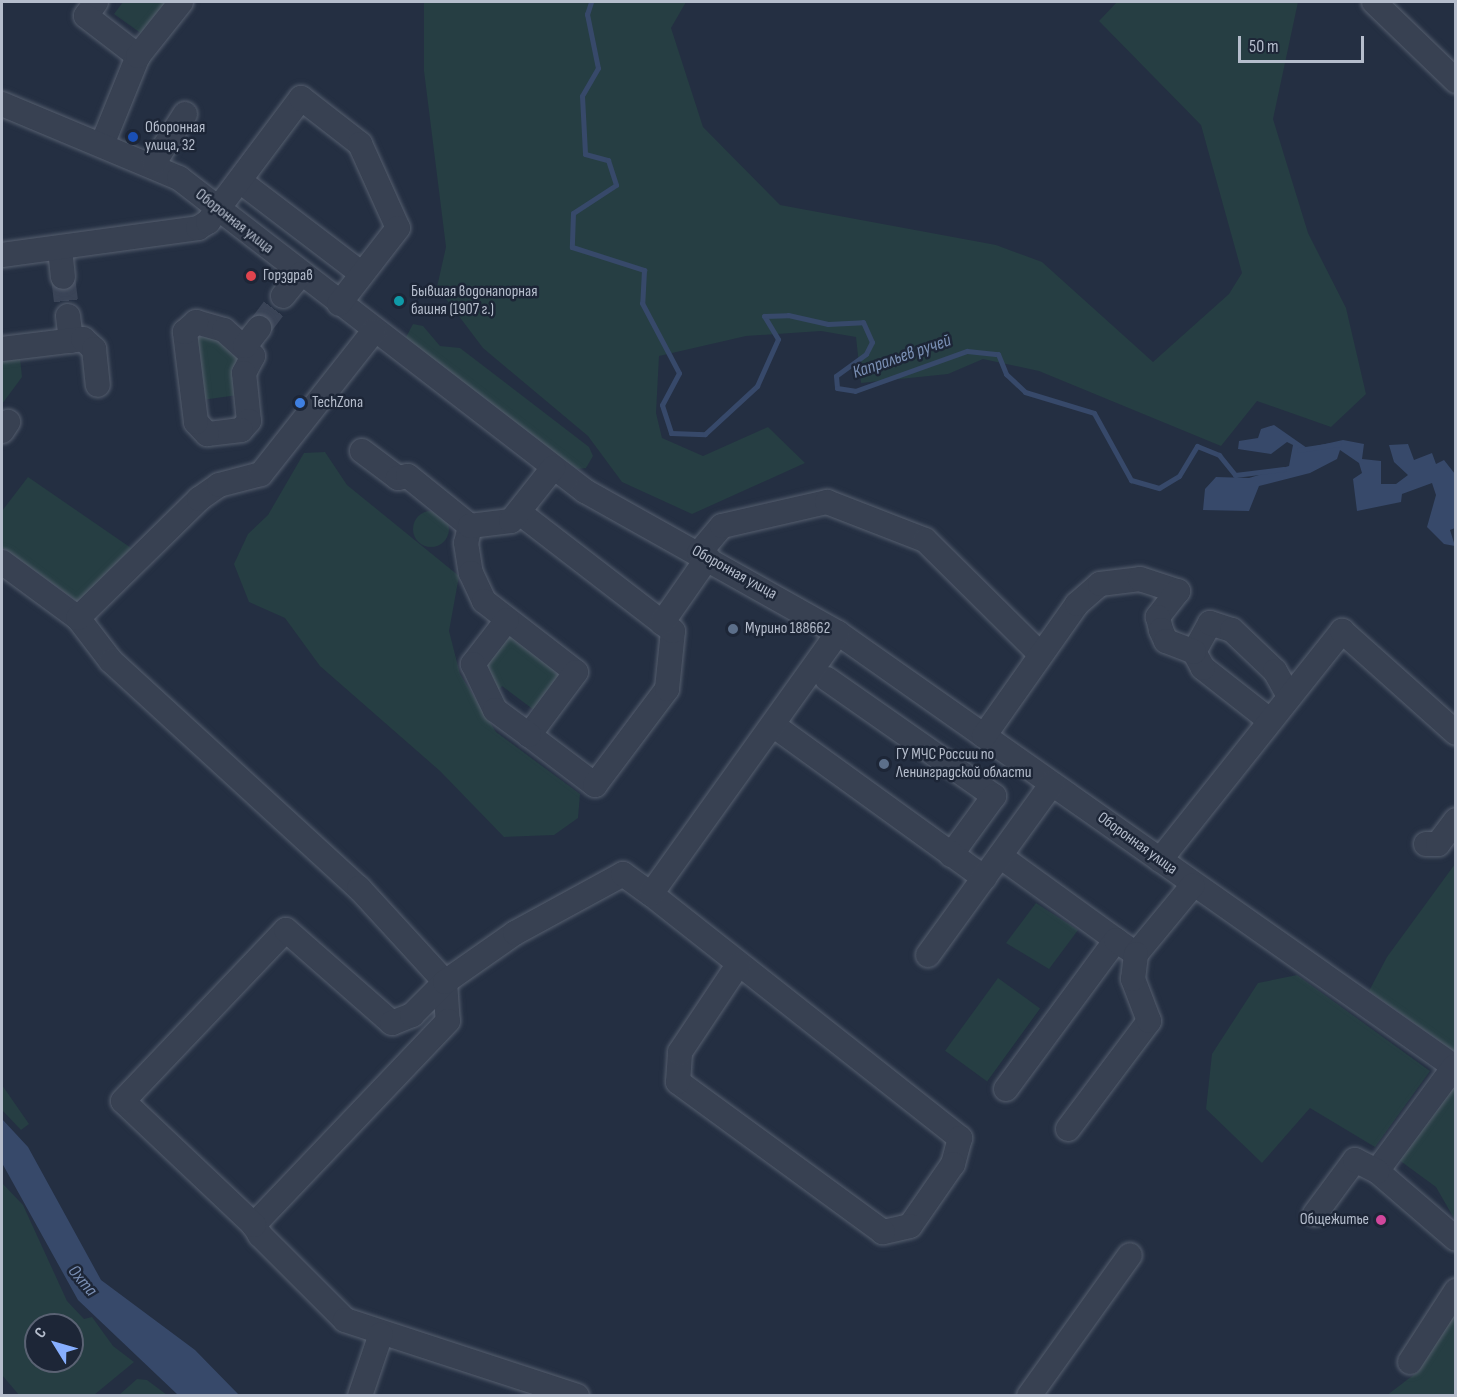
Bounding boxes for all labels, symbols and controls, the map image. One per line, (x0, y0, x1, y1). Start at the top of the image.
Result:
scale bar (1241, 24, 1367, 62)
text: 50 m (1249, 36, 1279, 57)
place label: Оборонная улица, 32 (145, 118, 205, 156)
marker: Оборонная улица, 32 (126, 130, 140, 144)
street label: Оборонная улица (191, 185, 277, 259)
place label: Горздрав (263, 266, 313, 286)
marker: Горздрав (244, 269, 258, 283)
place label: Бывшая водонапорная башня (1907 г.) (411, 282, 537, 320)
marker: Бывшая водонапорная башня (1907 г.) (392, 294, 406, 308)
water label: Капральев ручей (850, 330, 954, 384)
place label: TechZona (312, 393, 363, 413)
marker: TechZona (293, 396, 307, 410)
street label: Оборонная улица (688, 542, 780, 604)
place label: Мурино 188662 (745, 619, 830, 639)
marker: Мурино 188662 (726, 622, 740, 636)
place label: ГУ МЧС России по Ленинградской области (896, 745, 1031, 783)
marker: ГУ МЧС России по Ленинградской области (877, 757, 891, 771)
street label: Оборонная улица (1093, 809, 1181, 879)
place label: Общежитье (1300, 1210, 1369, 1230)
marker: Общежитье (1374, 1213, 1388, 1227)
water label: Охта (63, 1261, 101, 1301)
north arrow (24, 1313, 84, 1373)
text: С (31, 1324, 51, 1342)

